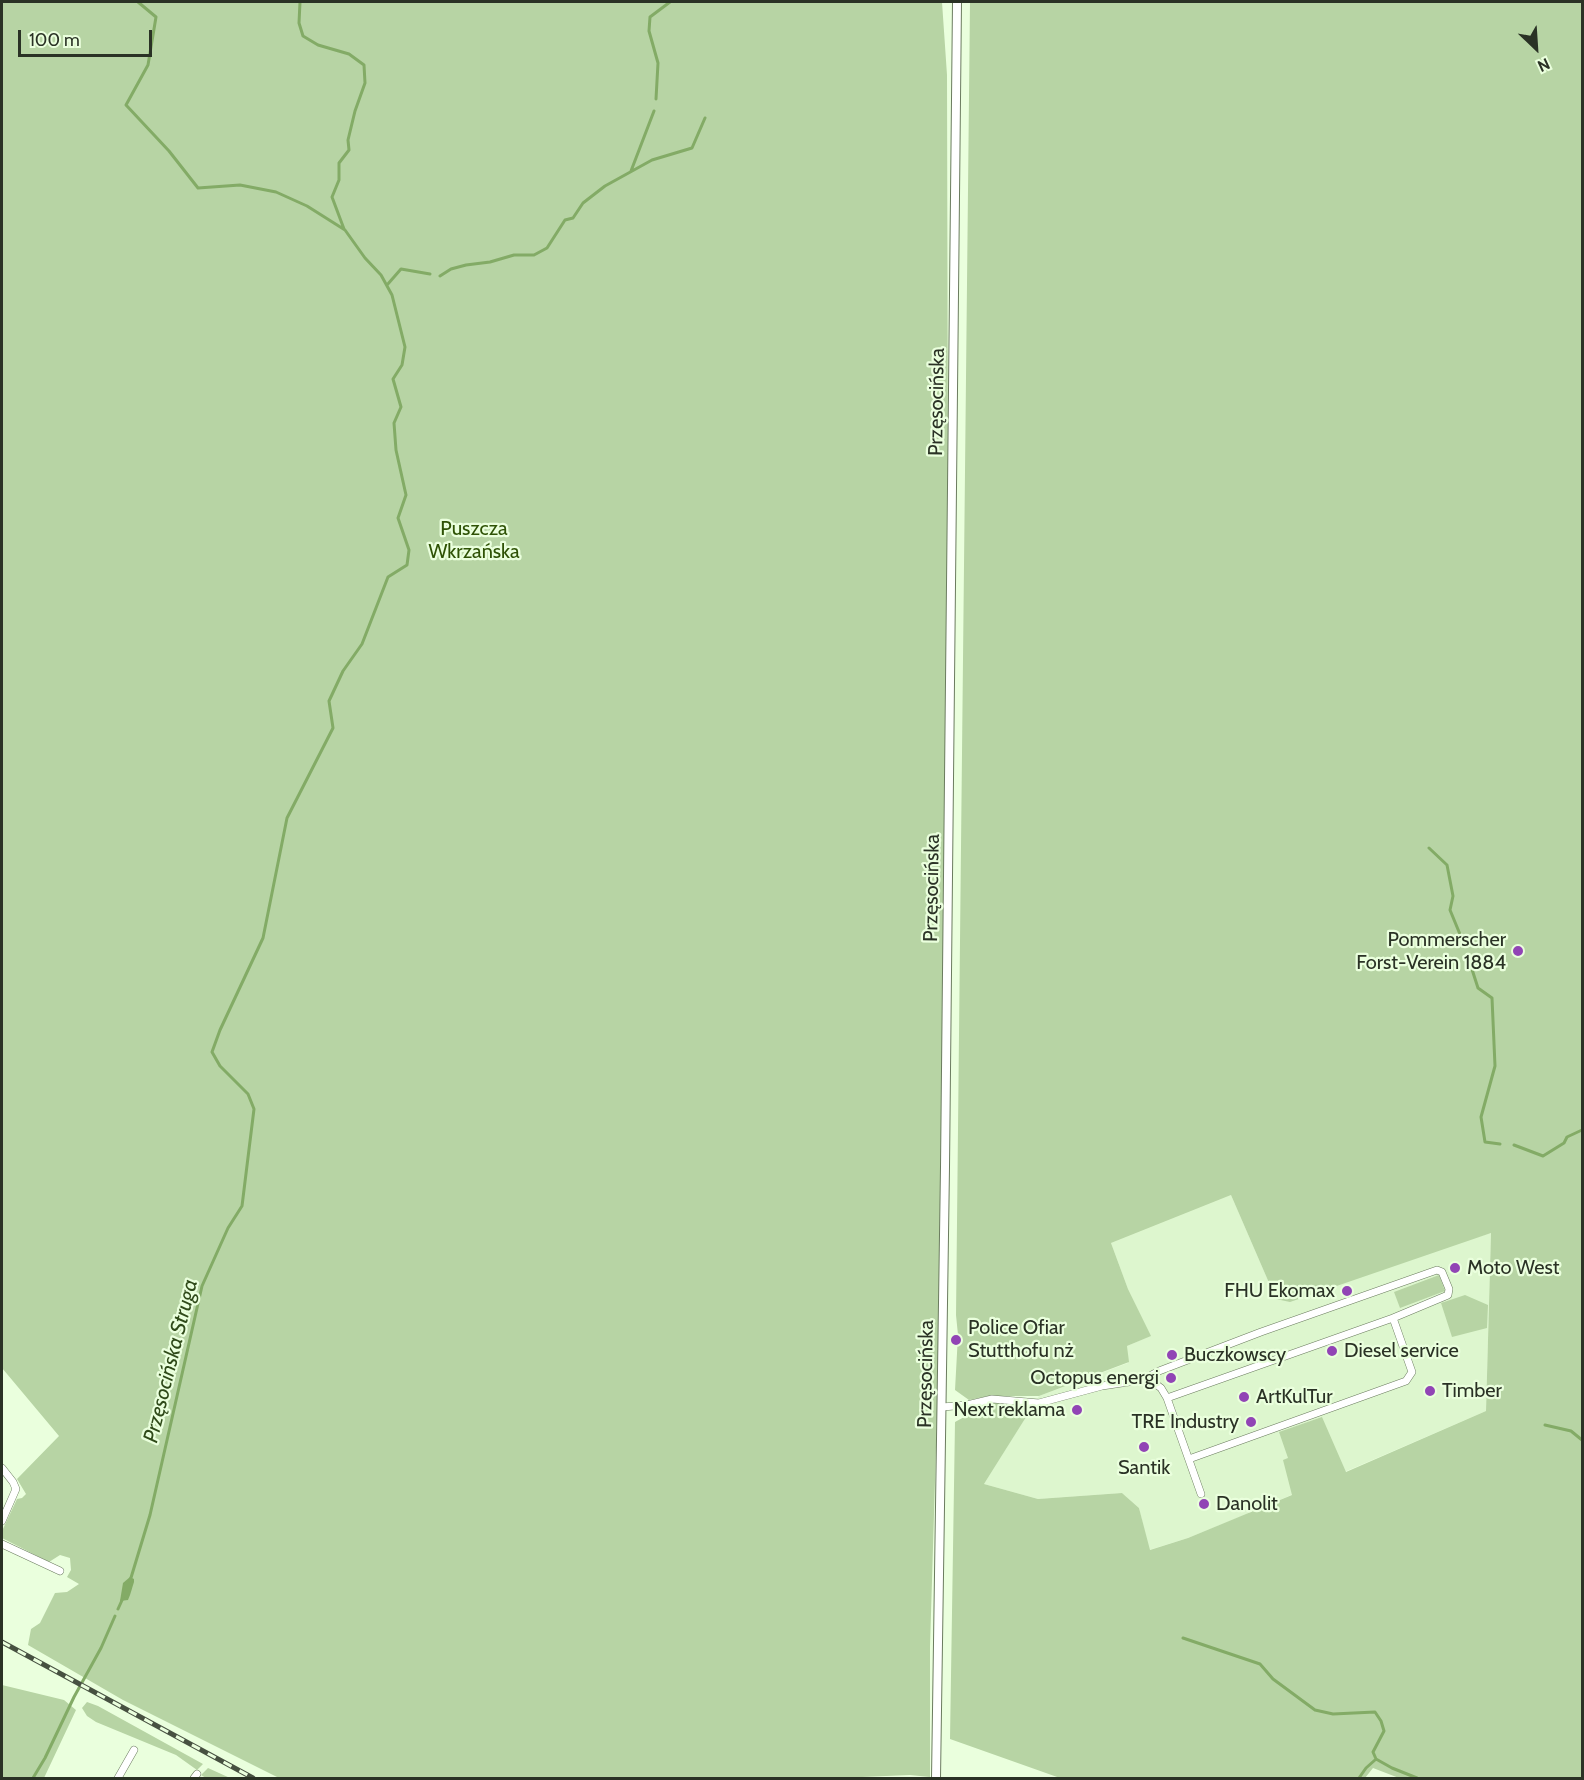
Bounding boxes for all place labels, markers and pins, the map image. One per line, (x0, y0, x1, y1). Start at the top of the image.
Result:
place label: Pommerscher Forst-Verein 1884 (1356, 928, 1506, 975)
marker: Pommerscher Forst-Verein 1884 (1511, 944, 1525, 958)
place label: Moto West (1467, 1256, 1559, 1280)
marker: Moto West (1448, 1261, 1462, 1275)
place label: FHU Ekomax (1224, 1279, 1335, 1303)
marker: FHU Ekomax (1340, 1284, 1354, 1298)
place label: Police Ofiar Stutthofu nż (968, 1316, 1074, 1363)
marker: Police Ofiar Stutthofu nż (949, 1333, 963, 1347)
place label: Diesel service (1344, 1339, 1459, 1363)
place label: Buczkowscy (1184, 1343, 1286, 1367)
marker: Diesel service (1325, 1344, 1339, 1358)
marker: Buczkowscy (1165, 1348, 1179, 1362)
place label: Octopus energi (1030, 1366, 1159, 1390)
marker: Octopus energi (1164, 1371, 1178, 1385)
place label: Timber (1442, 1379, 1502, 1403)
marker: Timber (1423, 1384, 1437, 1398)
place label: ArtKulTur (1256, 1385, 1333, 1409)
marker: ArtKulTur (1237, 1390, 1251, 1404)
place label: Next reklama (954, 1398, 1065, 1422)
marker: Next reklama (1070, 1403, 1084, 1417)
place label: TRE Industry (1132, 1410, 1239, 1434)
marker: TRE Industry (1244, 1415, 1258, 1429)
marker: Santik (1137, 1440, 1151, 1454)
place label: Santik (1118, 1456, 1170, 1480)
place label: Danolit (1216, 1492, 1278, 1516)
marker: Danolit (1197, 1497, 1211, 1511)

